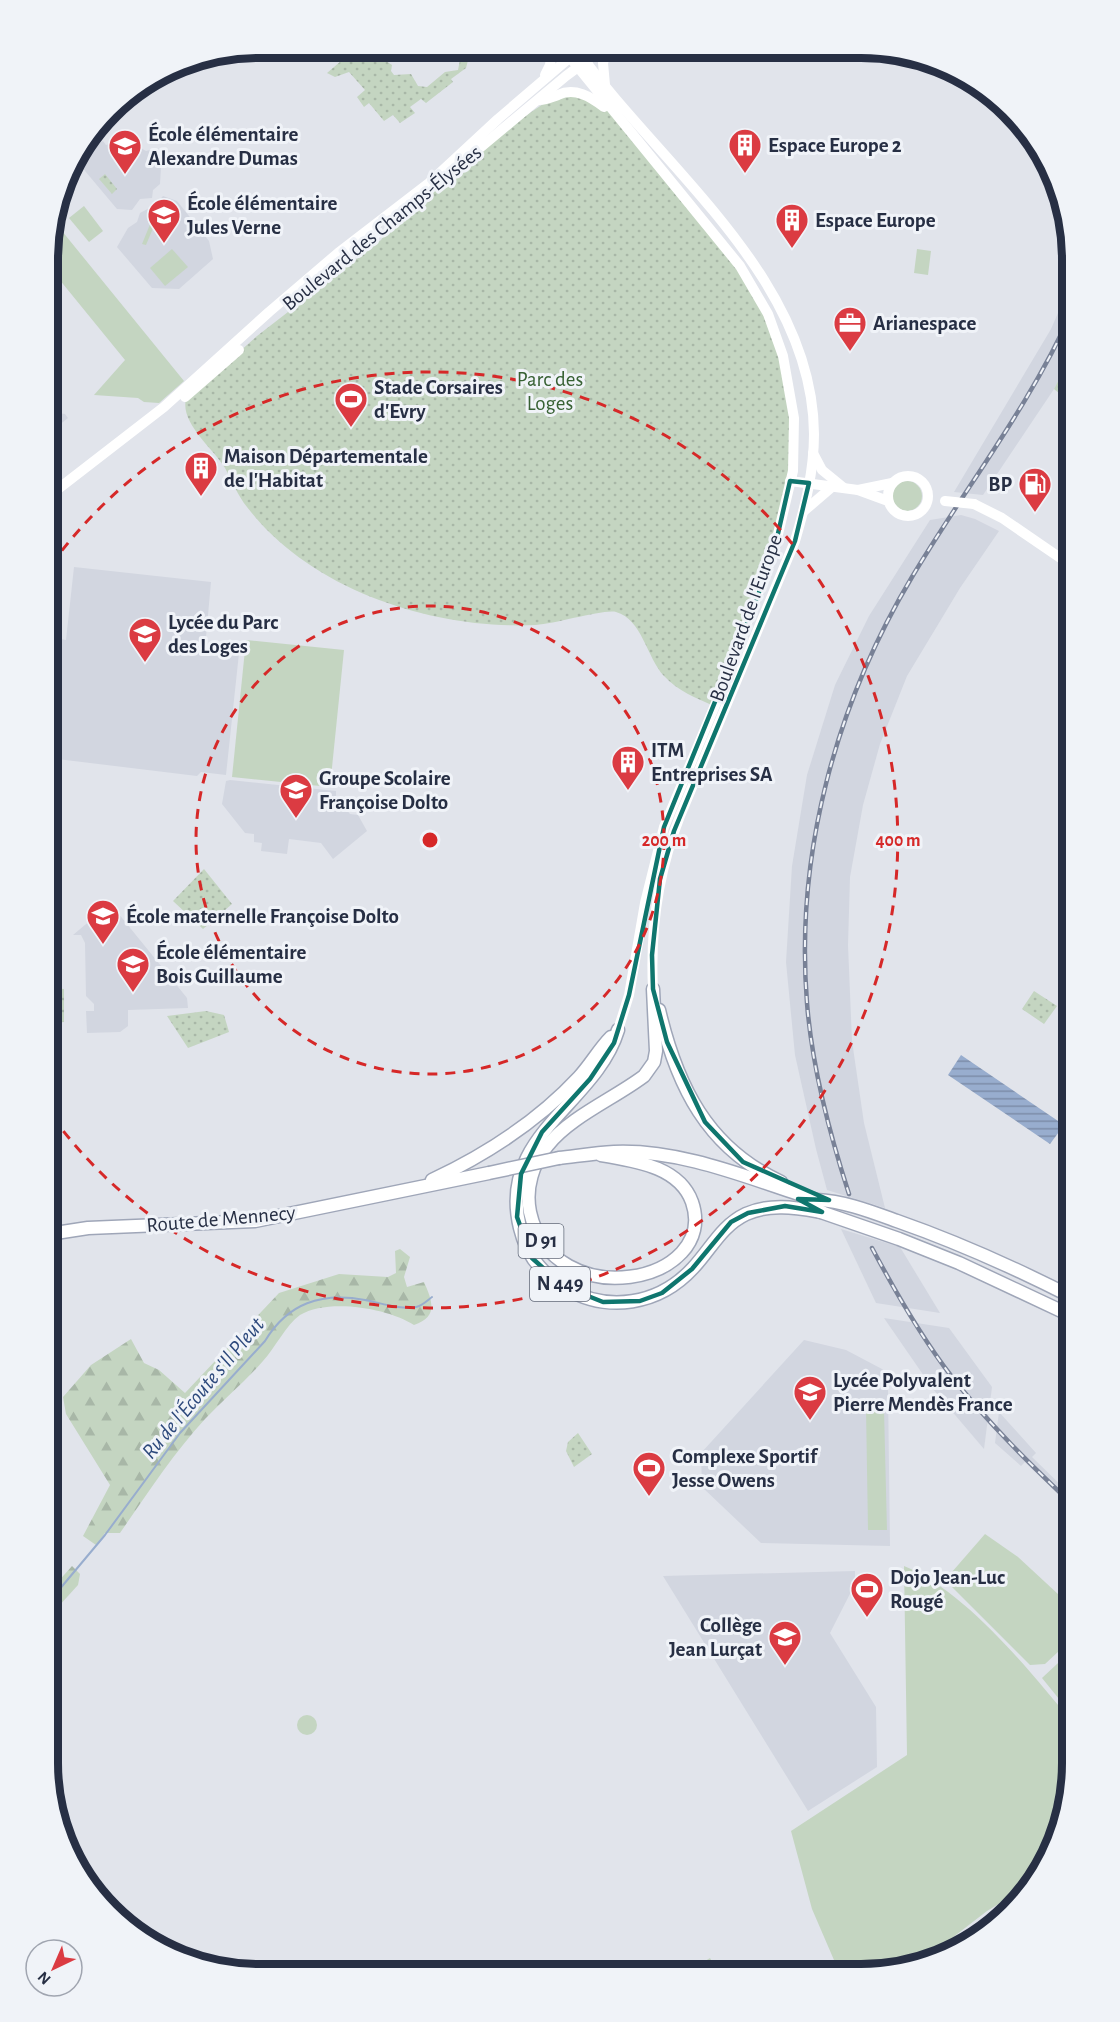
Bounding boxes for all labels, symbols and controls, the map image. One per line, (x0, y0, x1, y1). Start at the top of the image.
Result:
place label: École élémentaire Alexandre Dumas (148, 121, 299, 169)
building icon: Espace Europe 2 (727, 127, 763, 174)
school or university icon: École élémentaire Alexandre Dumas (107, 128, 143, 175)
place label: Espace Europe 2 (768, 135, 902, 156)
street label: Boulevard des Champs-Élysées (277, 140, 486, 315)
place label: École élémentaire Jules Verne (187, 190, 338, 238)
school or university icon: École élémentaire Jules Verne (146, 197, 182, 244)
building icon: Espace Europe (774, 202, 810, 249)
place label: Espace Europe (815, 210, 936, 231)
office icon: Arianespace (832, 305, 868, 352)
place label: Arianespace (873, 313, 976, 334)
park label: Parc des Loges (517, 369, 583, 414)
place label: Stade Corsaires d'Evry (374, 377, 503, 422)
sports icon: Stade Corsaires d'Evry (333, 381, 369, 428)
place label: Maison Départementale de l'Habitat (224, 446, 428, 491)
building icon: Maison Départementale de l'Habitat (183, 450, 219, 497)
fuel station icon: BP (1017, 466, 1053, 513)
place label: BP (988, 474, 1012, 495)
street label: Boulevard de l'Europe (706, 532, 786, 704)
place label: Lycée du Parc des Loges (168, 612, 278, 657)
school or university icon: Lycée du Parc des Loges (127, 616, 163, 663)
place label: ITM Entreprises SA (651, 740, 773, 785)
building icon: ITM Entreprises SA (610, 744, 646, 791)
place label: Groupe Scolaire Françoise Dolto (319, 768, 451, 813)
school or university icon: Groupe Scolaire Françoise Dolto (278, 772, 314, 819)
centre of rings (420, 830, 440, 850)
text: 200 m (642, 832, 686, 850)
text: 400 m (875, 832, 921, 850)
school or university icon: École maternelle Françoise Dolto (85, 898, 121, 945)
place label: École maternelle Françoise Dolto (126, 903, 399, 927)
place label: École élémentaire Bois Guillaume (156, 939, 307, 987)
school or university icon: École élémentaire Bois Guillaume (115, 946, 151, 993)
street label: Route de Mennecy (146, 1202, 296, 1236)
road number: D 91 (518, 1224, 564, 1258)
road number: N 449 (530, 1267, 590, 1301)
water label: Ru de l'Écoute s'Il Pleut (137, 1312, 269, 1463)
place label: Lycée Polyvalent Pierre Mendès France (833, 1370, 1013, 1415)
school or university icon: Lycée Polyvalent Pierre Mendès France (792, 1374, 828, 1421)
place label: Complexe Sportif Jesse Owens (672, 1446, 819, 1491)
sports icon: Complexe Sportif Jesse Owens (631, 1450, 667, 1497)
place label: Dojo Jean-Luc Rougé (890, 1567, 1005, 1612)
sports icon: Dojo Jean-Luc Rougé (849, 1571, 885, 1618)
place label: Collège Jean Lurçat (669, 1615, 762, 1660)
school or university icon: Collège Jean Lurçat (767, 1619, 803, 1666)
north arrow (24, 1938, 84, 1998)
text: N (35, 1968, 54, 1988)

